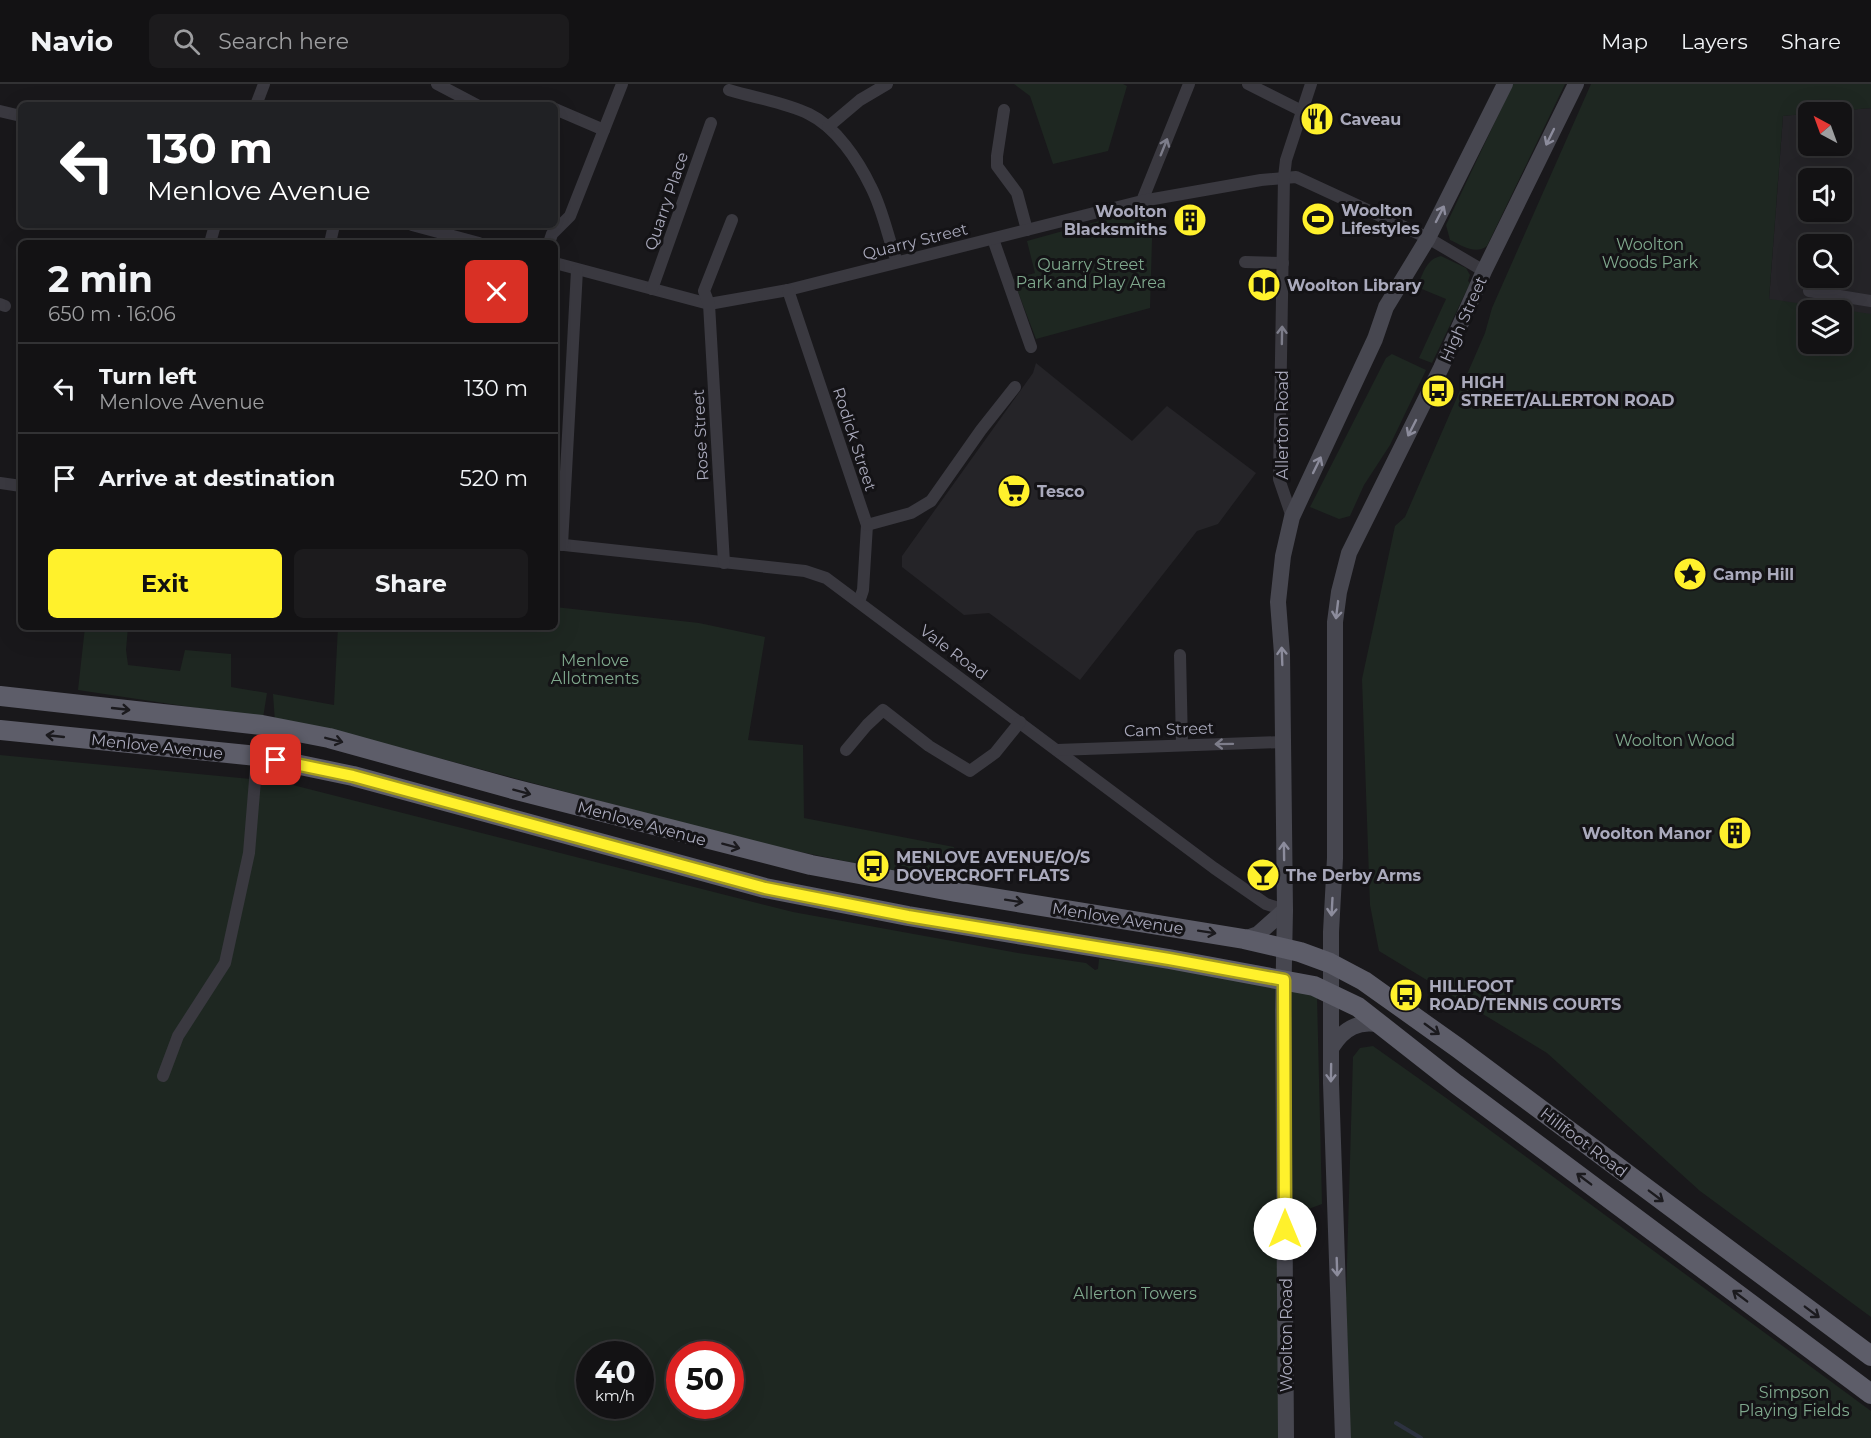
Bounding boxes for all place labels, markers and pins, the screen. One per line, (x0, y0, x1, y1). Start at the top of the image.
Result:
restaurant icon: Caveau (1299, 101, 1335, 137)
place label: Caveau (1340, 110, 1401, 129)
sports icon: Woolton Lifestyles (1300, 201, 1336, 237)
place label: Woolton Lifestyles (1341, 201, 1420, 238)
place label: Woolton Blacksmiths (1064, 202, 1168, 239)
building icon: Woolton Blacksmiths (1172, 202, 1208, 238)
library icon: Woolton Library (1246, 267, 1282, 303)
place label: Woolton Library (1287, 276, 1422, 295)
bus stop icon: HIGH STREET/ALLERTON ROAD (1420, 373, 1456, 409)
place label: HIGH STREET/ALLERTON ROAD (1461, 373, 1675, 410)
supermarket icon: Tesco (996, 473, 1032, 509)
place label: Tesco (1037, 482, 1084, 501)
place icon: Camp Hill (1672, 556, 1708, 592)
place label: Camp Hill (1713, 565, 1794, 584)
pin (250, 734, 301, 785)
building icon: Woolton Manor (1717, 815, 1753, 851)
place label: Woolton Manor (1582, 824, 1712, 843)
bus stop icon: MENLOVE AVENUE/O/S DOVERCROFT FLATS (855, 848, 891, 884)
place label: MENLOVE AVENUE/O/S DOVERCROFT FLATS (896, 848, 1090, 885)
bar icon: The Derby Arms (1245, 857, 1281, 893)
place label: The Derby Arms (1286, 866, 1422, 885)
bus stop icon: HILLFOOT ROAD/TENNIS COURTS (1388, 977, 1424, 1013)
place label: HILLFOOT ROAD/TENNIS COURTS (1429, 977, 1621, 1014)

